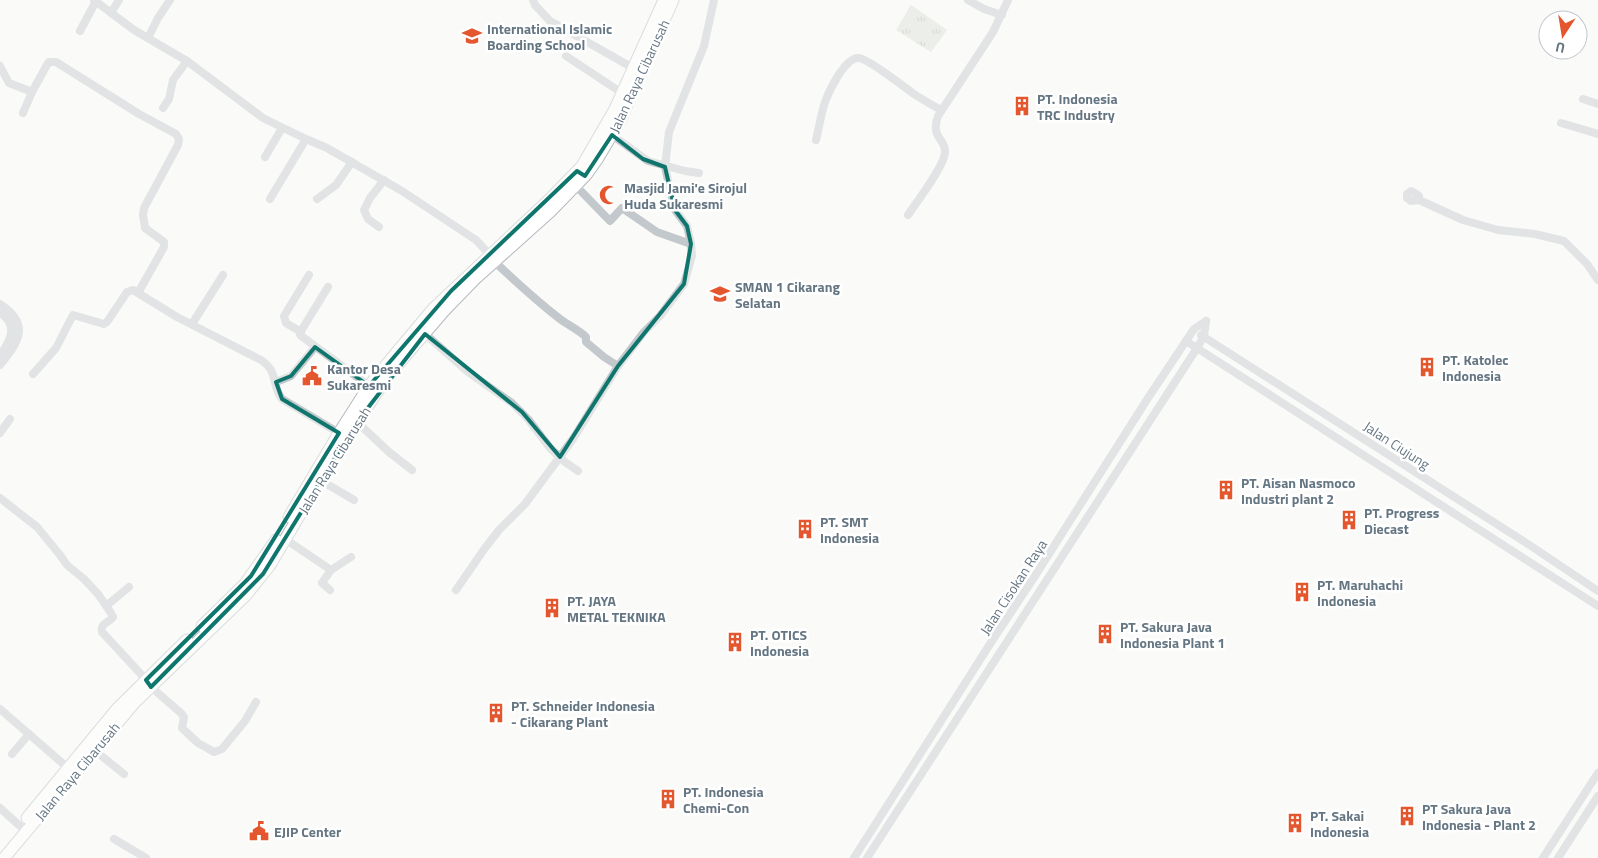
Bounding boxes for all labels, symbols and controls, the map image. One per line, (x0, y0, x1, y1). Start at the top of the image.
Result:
north arrow (1538, 10, 1588, 60)
street label: Jalan Raya Cibarusah (604, 16, 674, 136)
place label: International Islamic Boarding School (487, 18, 612, 55)
school or university icon: International Islamic Boarding School (461, 25, 483, 47)
text: U (1554, 37, 1567, 59)
place label: PT. Indonesia TRC Industry (1037, 88, 1118, 125)
building icon: PT. Indonesia TRC Industry (1011, 95, 1033, 117)
place label: Masjid Jami'e Sirojul Huda Sukaresmi (624, 177, 747, 214)
mosque icon: Masjid Jami'e Sirojul Huda Sukaresmi (598, 184, 620, 206)
place label: SMAN 1 Cikarang Selatan (735, 276, 840, 313)
school or university icon: SMAN 1 Cikarang Selatan (709, 283, 731, 305)
place label: PT. Katolec Indonesia (1442, 349, 1509, 386)
building icon: PT. Katolec Indonesia (1416, 356, 1438, 378)
place label: Kantor Desa Sukaresmi (327, 358, 401, 395)
public building icon: Kantor Desa Sukaresmi (301, 365, 323, 387)
street label: Jalan Raya Cibarusah (293, 402, 375, 518)
street label: Jalan Ciujung (1360, 416, 1434, 474)
place label: PT. Aisan Nasmoco Industri plant 2 (1241, 472, 1355, 509)
building icon: PT. Aisan Nasmoco Industri plant 2 (1215, 479, 1237, 501)
place label: PT. Progress Diecast (1364, 502, 1440, 539)
building icon: PT. Progress Diecast (1338, 509, 1360, 531)
place label: PT. SMT Indonesia (820, 511, 879, 548)
building icon: PT. SMT Indonesia (794, 518, 816, 540)
street label: Jalan Cisokan Raya (974, 535, 1052, 639)
place label: PT. Maruhachi Indonesia (1317, 574, 1403, 611)
building icon: PT. Maruhachi Indonesia (1291, 581, 1313, 603)
place label: PT. JAYA METAL TEKNIKA (567, 590, 666, 627)
building icon: PT. JAYA METAL TEKNIKA (541, 597, 563, 619)
place label: PT. Sakura Java Indonesia Plant 1 (1120, 616, 1225, 653)
building icon: PT. Sakura Java Indonesia Plant 1 (1094, 623, 1116, 645)
place label: PT. OTICS Indonesia (750, 624, 809, 661)
building icon: PT. OTICS Indonesia (724, 631, 746, 653)
place label: PT. Schneider Indonesia - Cikarang Plant (511, 695, 655, 732)
building icon: PT. Schneider Indonesia - Cikarang Plant (485, 702, 507, 724)
street label: Jalan Raya Cibarusah (30, 717, 124, 825)
place label: PT. Indonesia Chemi-Con (683, 781, 764, 818)
building icon: PT. Indonesia Chemi-Con (657, 788, 679, 810)
place label: PT Sakura Java Indonesia - Plant 2 (1422, 798, 1536, 835)
place label: PT. Sakai Indonesia (1310, 805, 1369, 842)
building icon: PT Sakura Java Indonesia - Plant 2 (1396, 805, 1418, 827)
building icon: PT. Sakai Indonesia (1284, 812, 1306, 834)
public building icon: EJIP Center (248, 820, 270, 842)
place label: EJIP Center (274, 821, 341, 842)

